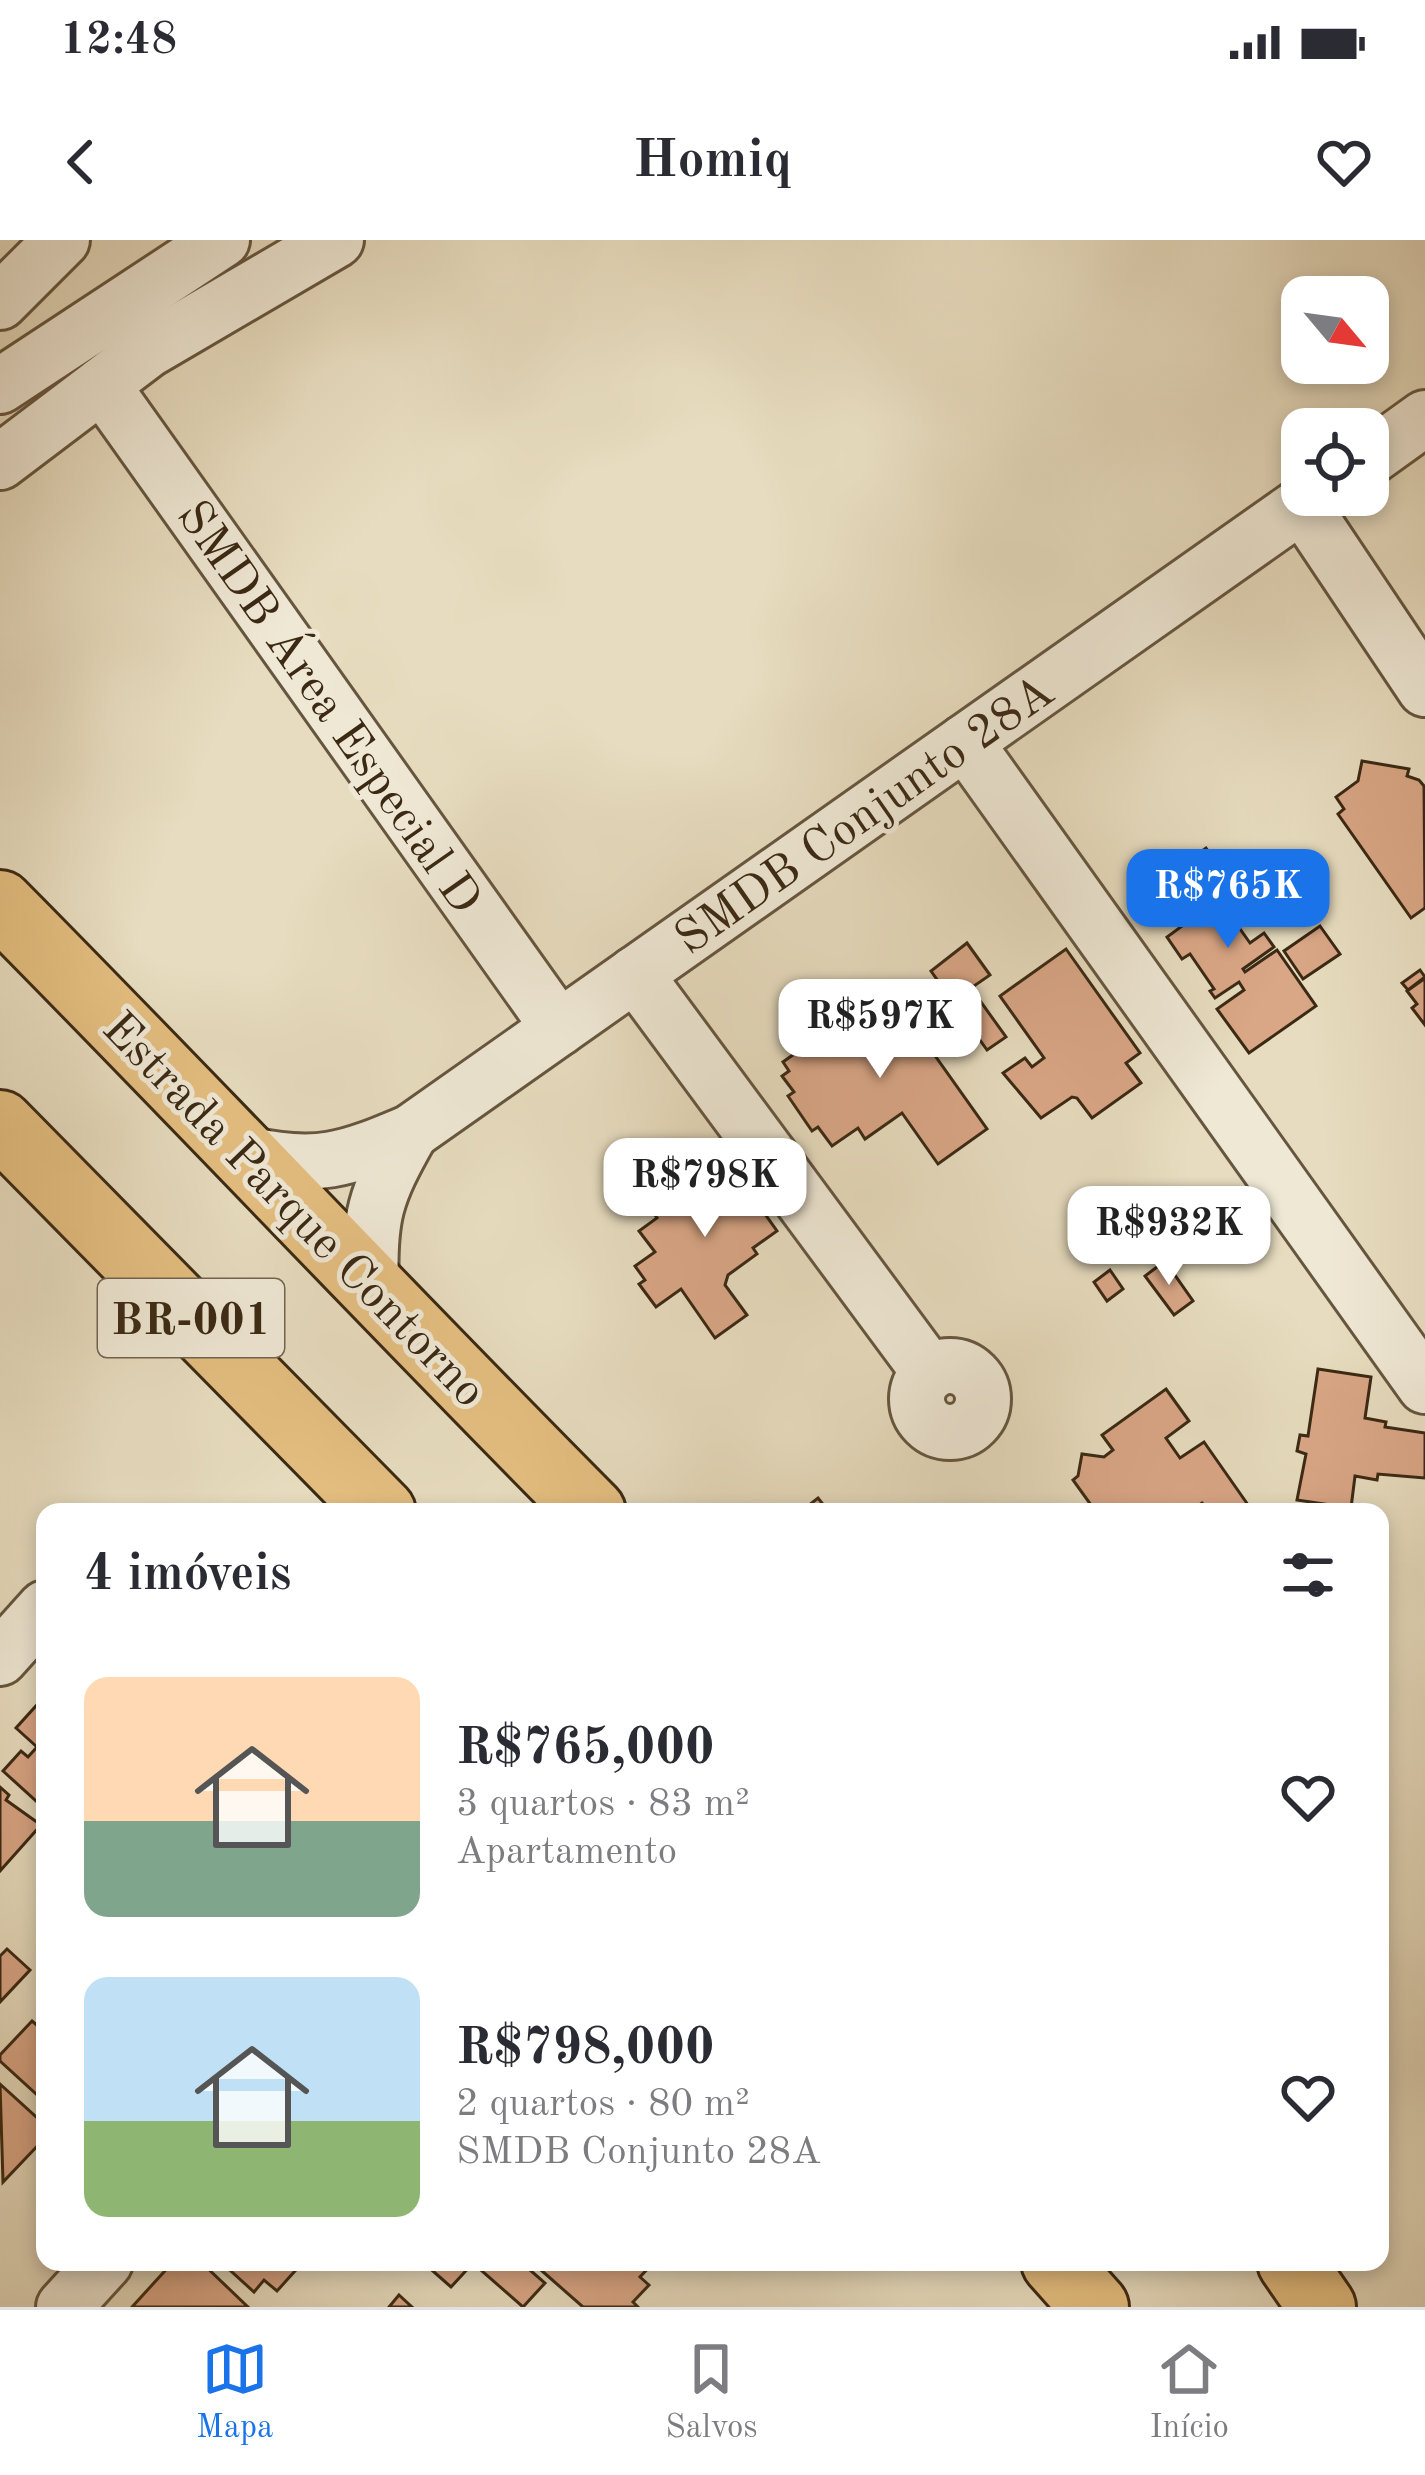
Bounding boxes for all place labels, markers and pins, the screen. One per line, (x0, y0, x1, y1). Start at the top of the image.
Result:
pin: R$765K (1130, 849, 1326, 951)
pin: R$597K (782, 979, 978, 1081)
pin: R$798K (607, 1138, 803, 1240)
pin: R$932K (1071, 1186, 1267, 1288)

